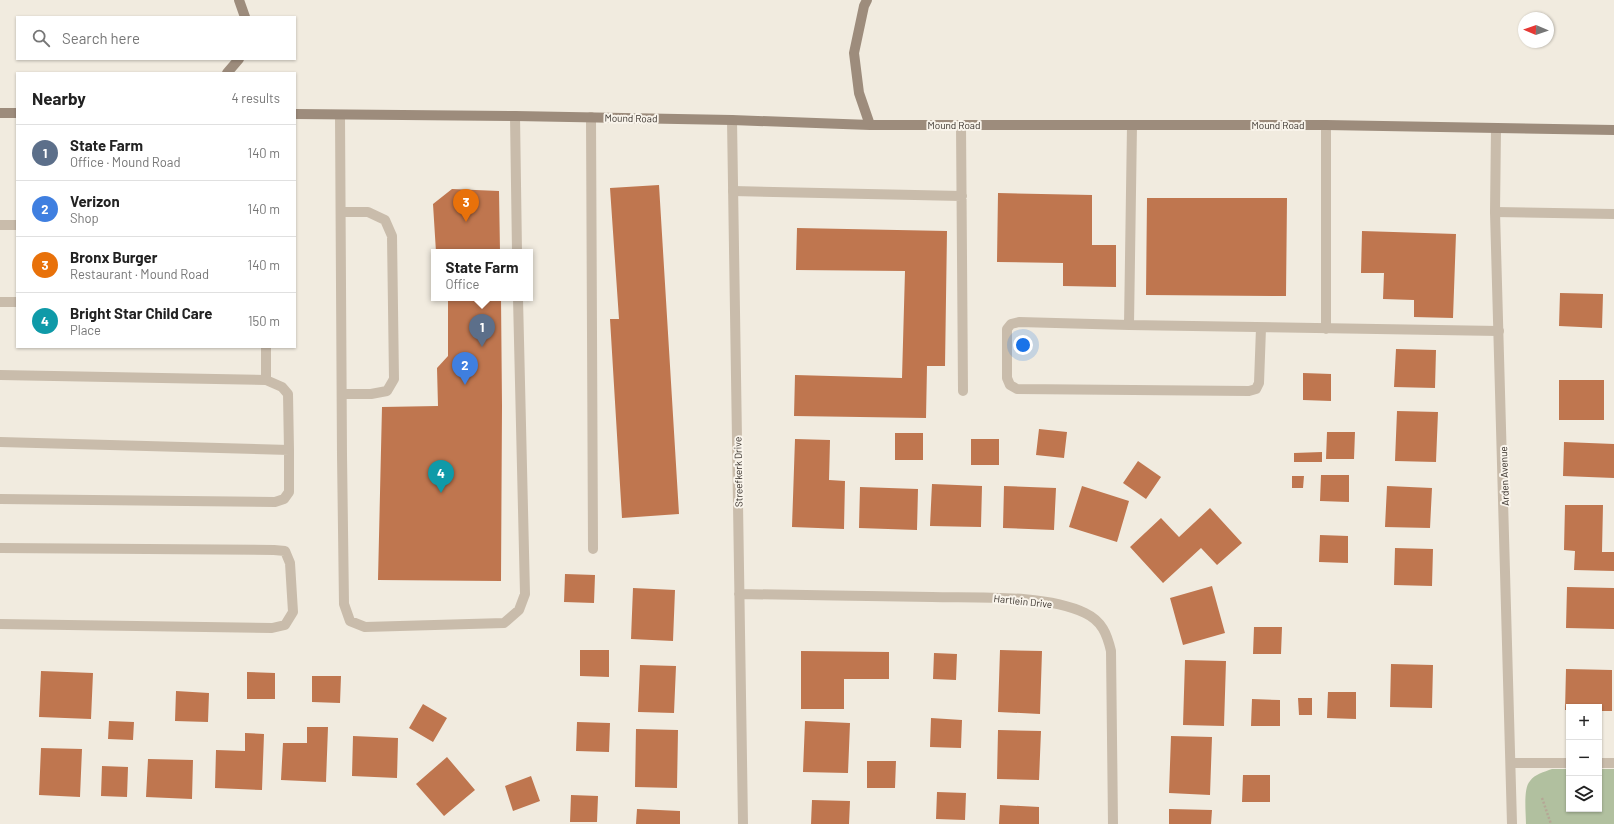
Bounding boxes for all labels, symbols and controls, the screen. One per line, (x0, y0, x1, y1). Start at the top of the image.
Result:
north arrow (1518, 12, 1554, 48)
search box (16, 16, 296, 60)
icon: search (30, 27, 52, 49)
text: Search here (62, 29, 140, 47)
text: Nearby (32, 88, 86, 108)
text: 4 results (232, 90, 280, 106)
street label: Mound Road (604, 112, 658, 124)
street label: Mound Road (928, 119, 980, 131)
street label: Mound Road (1252, 119, 1304, 131)
text: State Farm (70, 136, 143, 154)
text: 1 (43, 145, 47, 161)
text: 140 m (248, 145, 280, 161)
text: Office · Mound Road (70, 154, 181, 170)
pin: 3 (453, 189, 479, 222)
text: Verizon (70, 192, 120, 210)
text: 2 (41, 201, 49, 217)
text: 140 m (248, 201, 280, 217)
text: Shop (70, 210, 99, 226)
text: Bronx Burger (70, 248, 158, 266)
popup (431, 249, 533, 301)
text: 3 (41, 257, 49, 273)
text: 140 m (248, 257, 280, 273)
text: State Farm (445, 258, 519, 276)
text: Restaurant · Mound Road (70, 266, 209, 282)
text: Office (445, 276, 479, 292)
text: Bright Star Child Care (70, 304, 212, 322)
text: 4 (41, 313, 49, 329)
text: 150 m (248, 313, 280, 329)
pin: 1 (469, 314, 495, 347)
text: Place (70, 322, 101, 338)
your location (1013, 335, 1033, 355)
pin: 2 (452, 352, 478, 385)
street label: Streefkerk Drive (731, 437, 745, 507)
street label: Arden Avenue (1497, 446, 1511, 506)
pin: 4 (428, 460, 454, 493)
street label: Hartlein Drive (993, 592, 1053, 610)
map controls (1566, 704, 1602, 812)
button: + (1566, 704, 1602, 740)
button: − (1566, 740, 1602, 776)
button: layers (1566, 776, 1602, 812)

